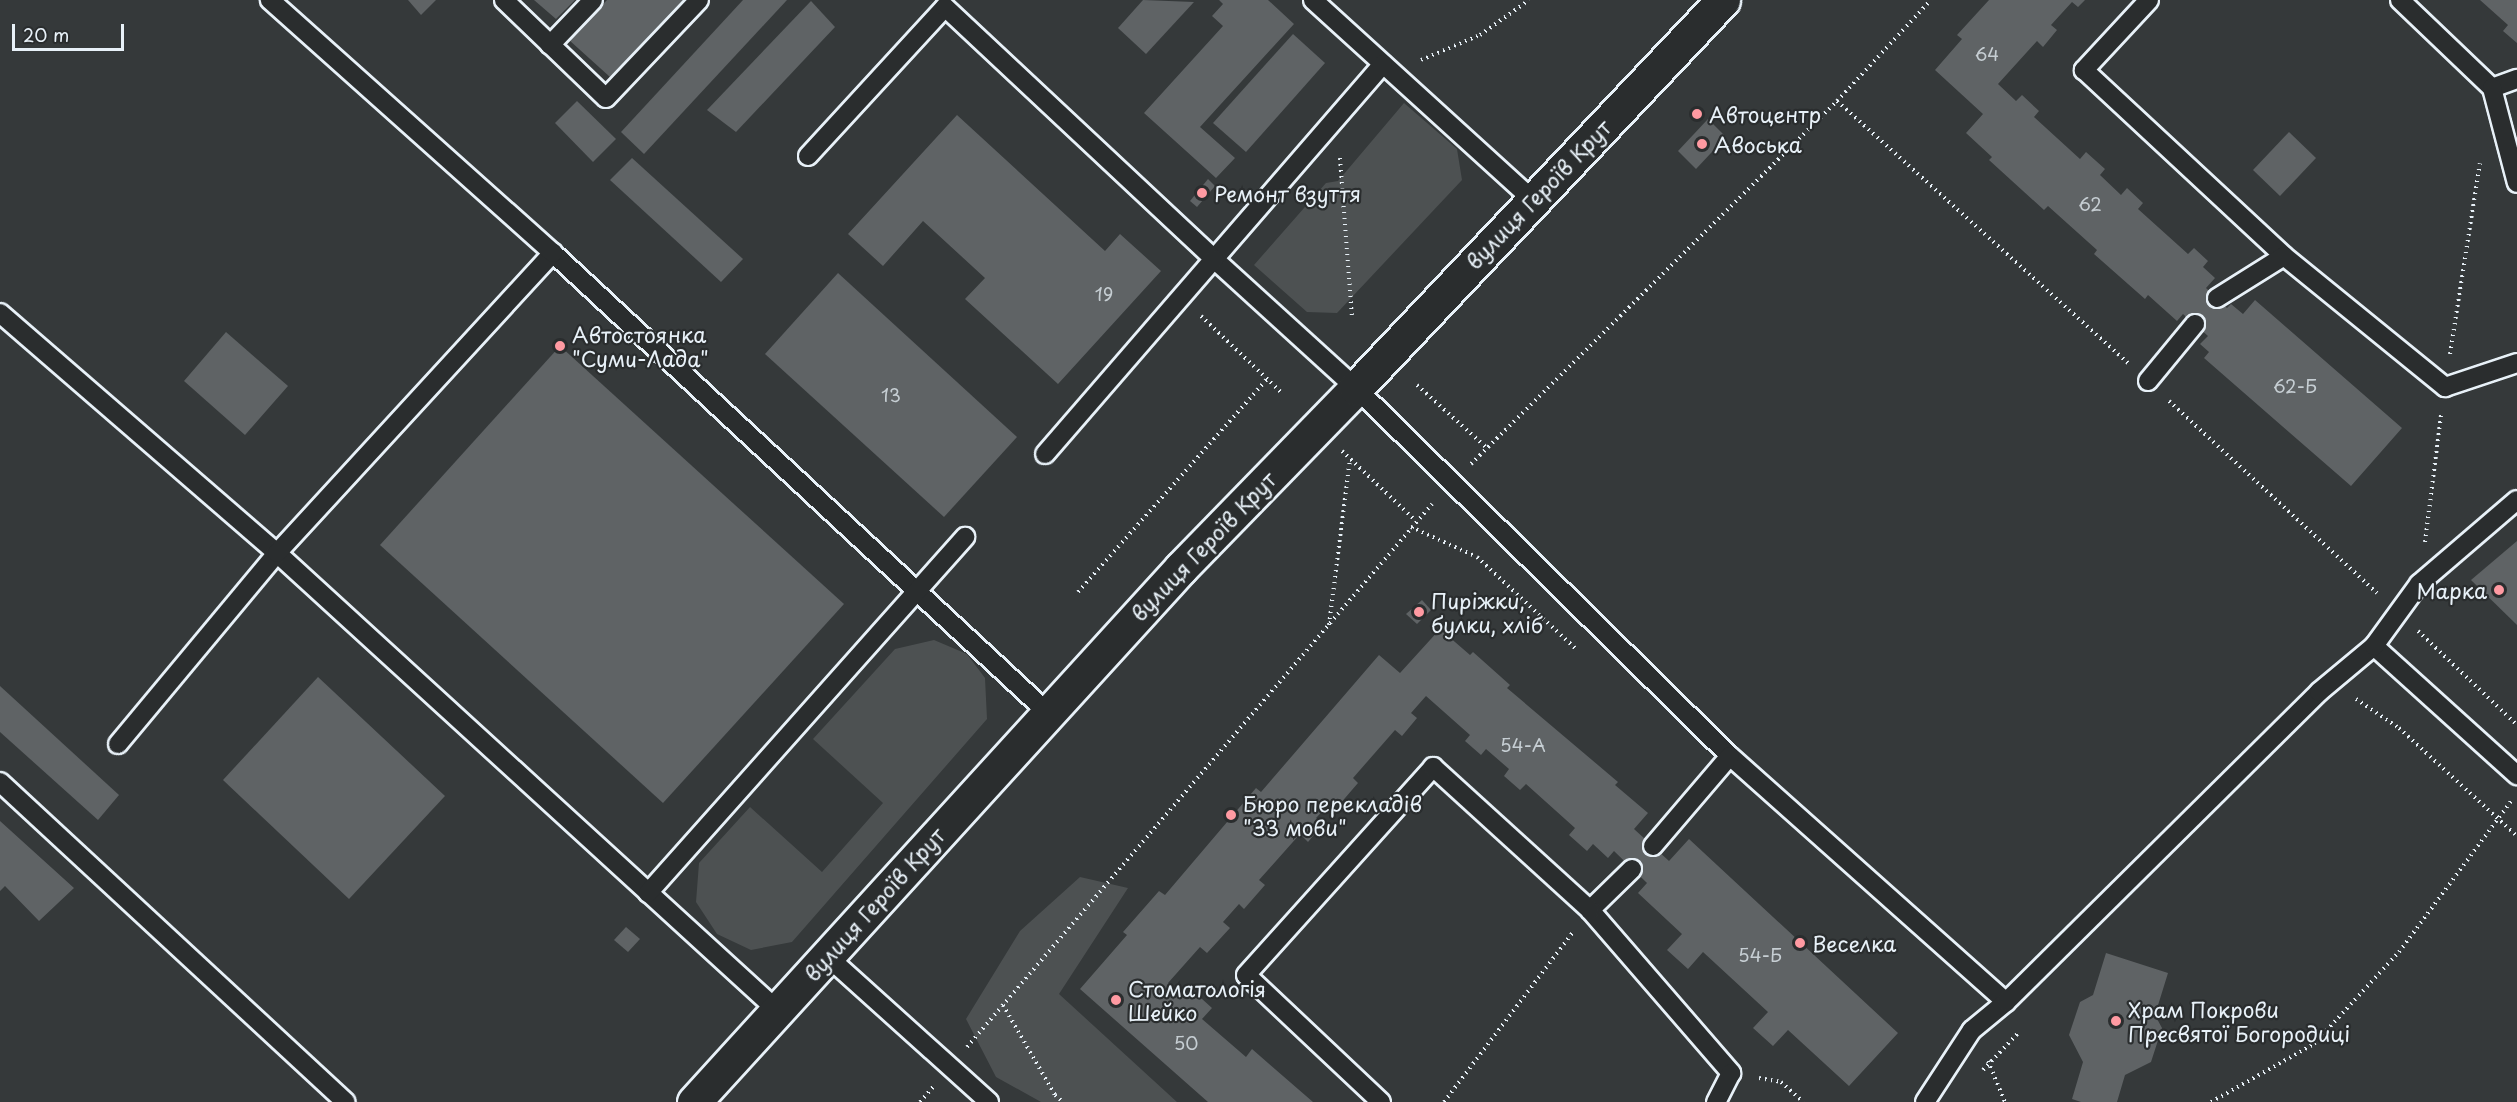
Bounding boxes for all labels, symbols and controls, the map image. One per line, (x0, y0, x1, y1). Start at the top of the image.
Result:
scale bar (15, 12, 128, 50)
text: 20 m (23, 21, 69, 48)
house number: 64 (1975, 43, 1999, 65)
place label: Автоцентр (1709, 101, 1821, 127)
marker: Автоцентр (1690, 107, 1704, 121)
street label: вулиця Героїв Крут (1460, 114, 1616, 274)
place label: Авоська (1714, 131, 1802, 157)
marker: Авоська (1695, 137, 1709, 151)
place label: Ремонт взуття (1214, 180, 1362, 206)
marker: Ремонт взуття (1195, 186, 1209, 200)
house number: 62 (2078, 193, 2102, 215)
house number: 19 (1095, 283, 1113, 305)
place label: Автостоянка "Суми-Лада" (572, 321, 709, 371)
marker: Автостоянка "Суми-Лада" (553, 339, 567, 353)
house number: 62-Б (2273, 375, 2317, 397)
house number: 13 (881, 384, 901, 406)
street label: вулиця Героїв Крут (1125, 466, 1281, 626)
place label: Марка (2417, 577, 2487, 603)
marker: Марка (2492, 583, 2506, 597)
place label: Пиріжки, булки, хліб (1431, 587, 1544, 637)
marker: Пиріжки, булки, хліб (1412, 605, 1426, 619)
house number: 54-А (1500, 734, 1546, 756)
place label: Бюро перекладів "33 мови" (1243, 790, 1422, 840)
marker: Бюро перекладів "33 мови" (1224, 808, 1238, 822)
street label: вулиця Героїв Крут (798, 822, 950, 986)
place label: Веселка (1812, 930, 1896, 956)
marker: Веселка (1793, 936, 1807, 950)
house number: 54-Б (1738, 944, 1782, 966)
place label: Стоматологія Шейко (1128, 975, 1266, 1025)
marker: Стоматологія Шейко (1109, 993, 1123, 1007)
place label: Храм Покрови Пресвятої Богородиці (2128, 996, 2351, 1046)
marker: Храм Покрови Пресвятої Богородиці (2109, 1014, 2123, 1028)
house number: 50 (1174, 1032, 1198, 1054)

